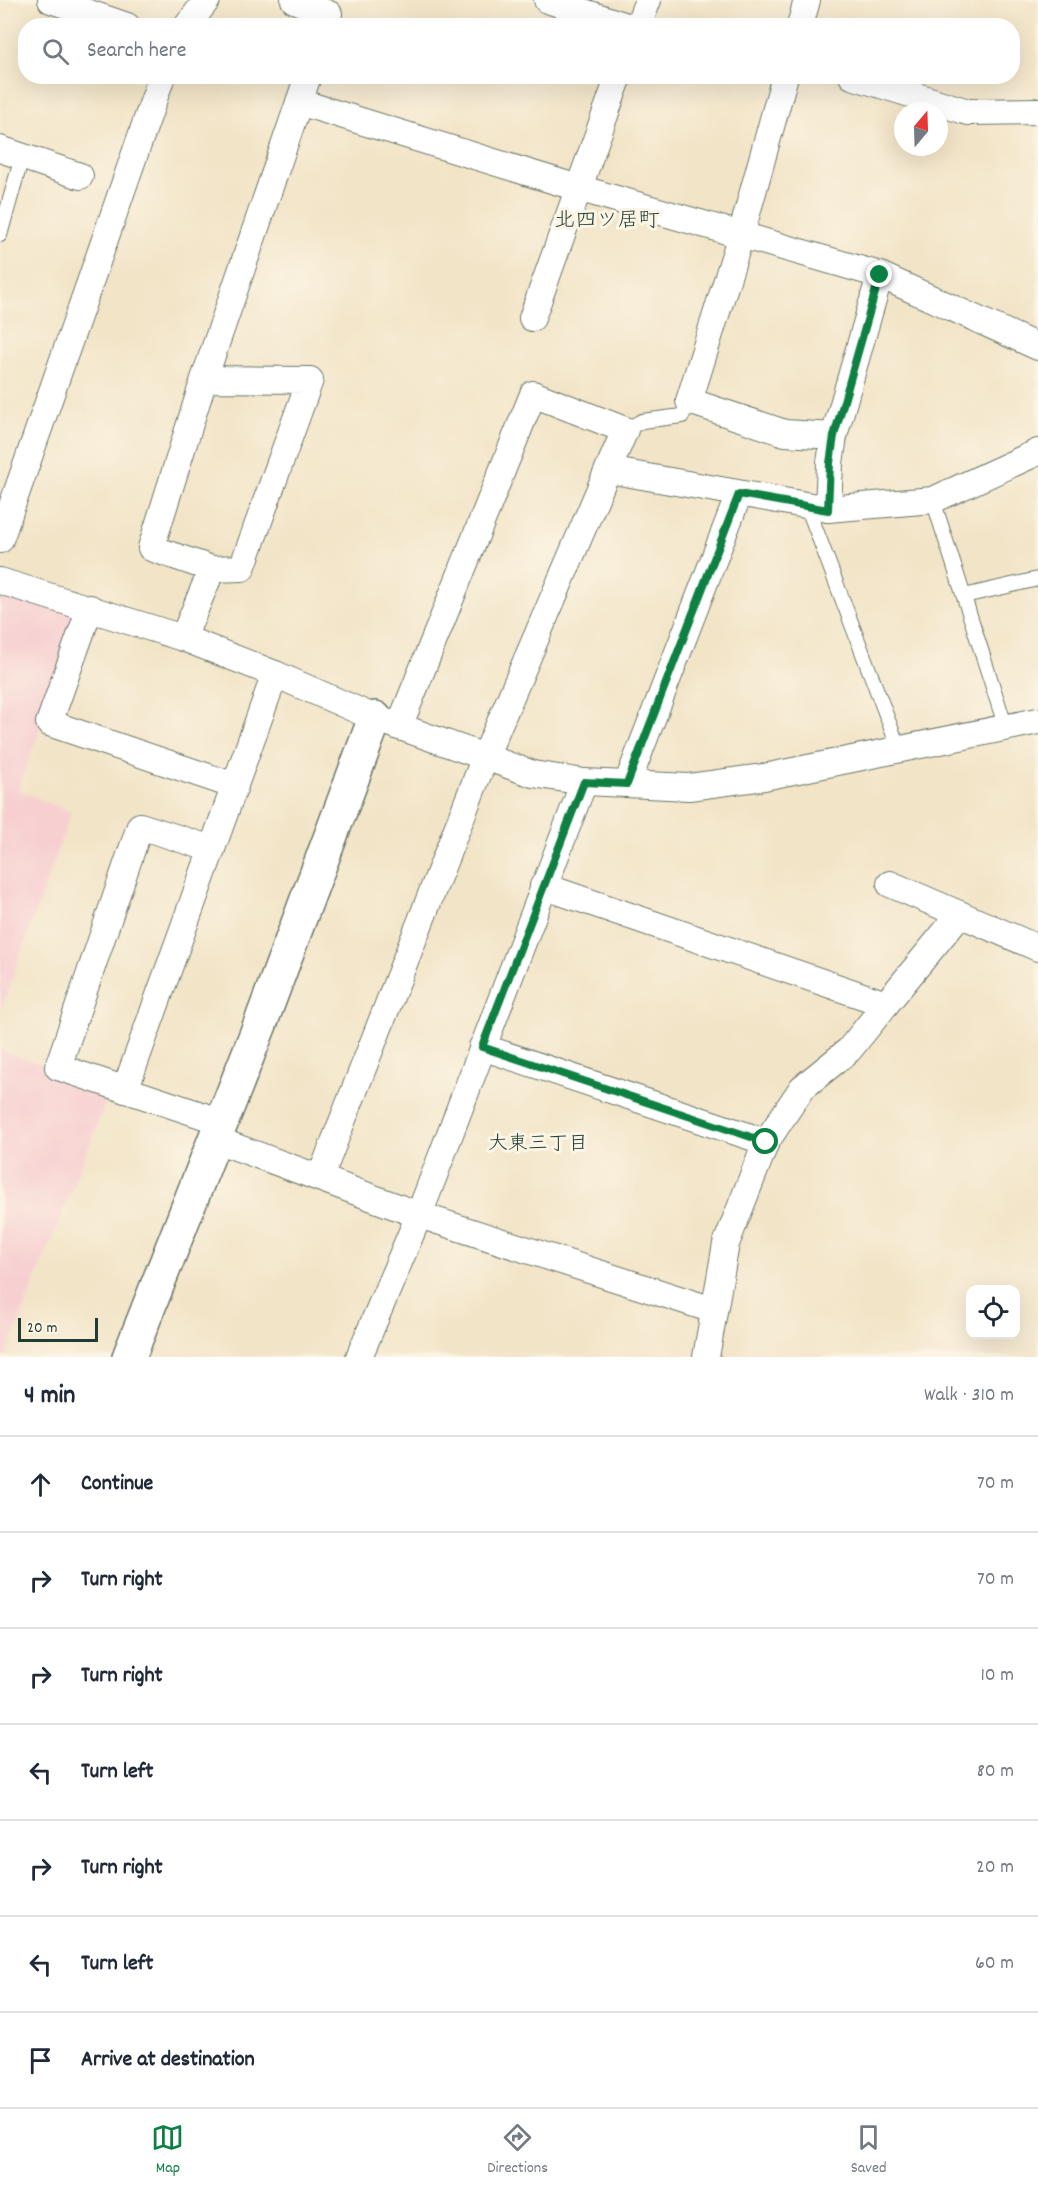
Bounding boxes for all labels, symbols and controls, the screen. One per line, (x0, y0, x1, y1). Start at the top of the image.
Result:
search box (18, 18, 1020, 84)
icon: search (39, 35, 72, 68)
text: Search here (87, 36, 186, 67)
north arrow (894, 102, 948, 156)
district label: 北四ツ居町 (555, 207, 660, 237)
route end (866, 261, 892, 287)
route start (752, 1128, 778, 1154)
district label: 大東三丁目 (488, 1131, 588, 1159)
map controls (966, 1285, 1020, 1339)
button: locate (966, 1285, 1020, 1339)
scale bar (18, 1315, 98, 1342)
text: 20 m (27, 1317, 57, 1340)
text: 4 min (24, 1378, 75, 1415)
text: Walk · 310 m (924, 1382, 1014, 1410)
icon: ahead (24, 1468, 57, 1501)
text: Continue (81, 1469, 153, 1500)
text: 70 m (977, 1470, 1014, 1498)
icon: right (24, 1564, 57, 1597)
text: Turn right (81, 1565, 163, 1596)
text: 70 m (977, 1566, 1014, 1594)
icon: right (24, 1660, 57, 1693)
text: Turn right (81, 1661, 163, 1692)
text: 10 m (980, 1662, 1014, 1690)
icon: left (24, 1756, 57, 1789)
text: Turn left (81, 1757, 153, 1788)
text: 80 m (977, 1758, 1014, 1786)
icon: right (24, 1852, 57, 1885)
text: Turn right (81, 1853, 163, 1884)
text: 20 m (976, 1854, 1014, 1882)
icon: left (24, 1948, 57, 1981)
text: Turn left (81, 1949, 153, 1980)
text: 60 m (975, 1950, 1014, 1978)
icon: arrive (24, 2044, 57, 2077)
text: Arrive at destination (81, 2045, 255, 2076)
tab: Map (151, 2121, 184, 2180)
tab: Directions (487, 2121, 548, 2180)
tab: Saved (851, 2121, 887, 2180)

